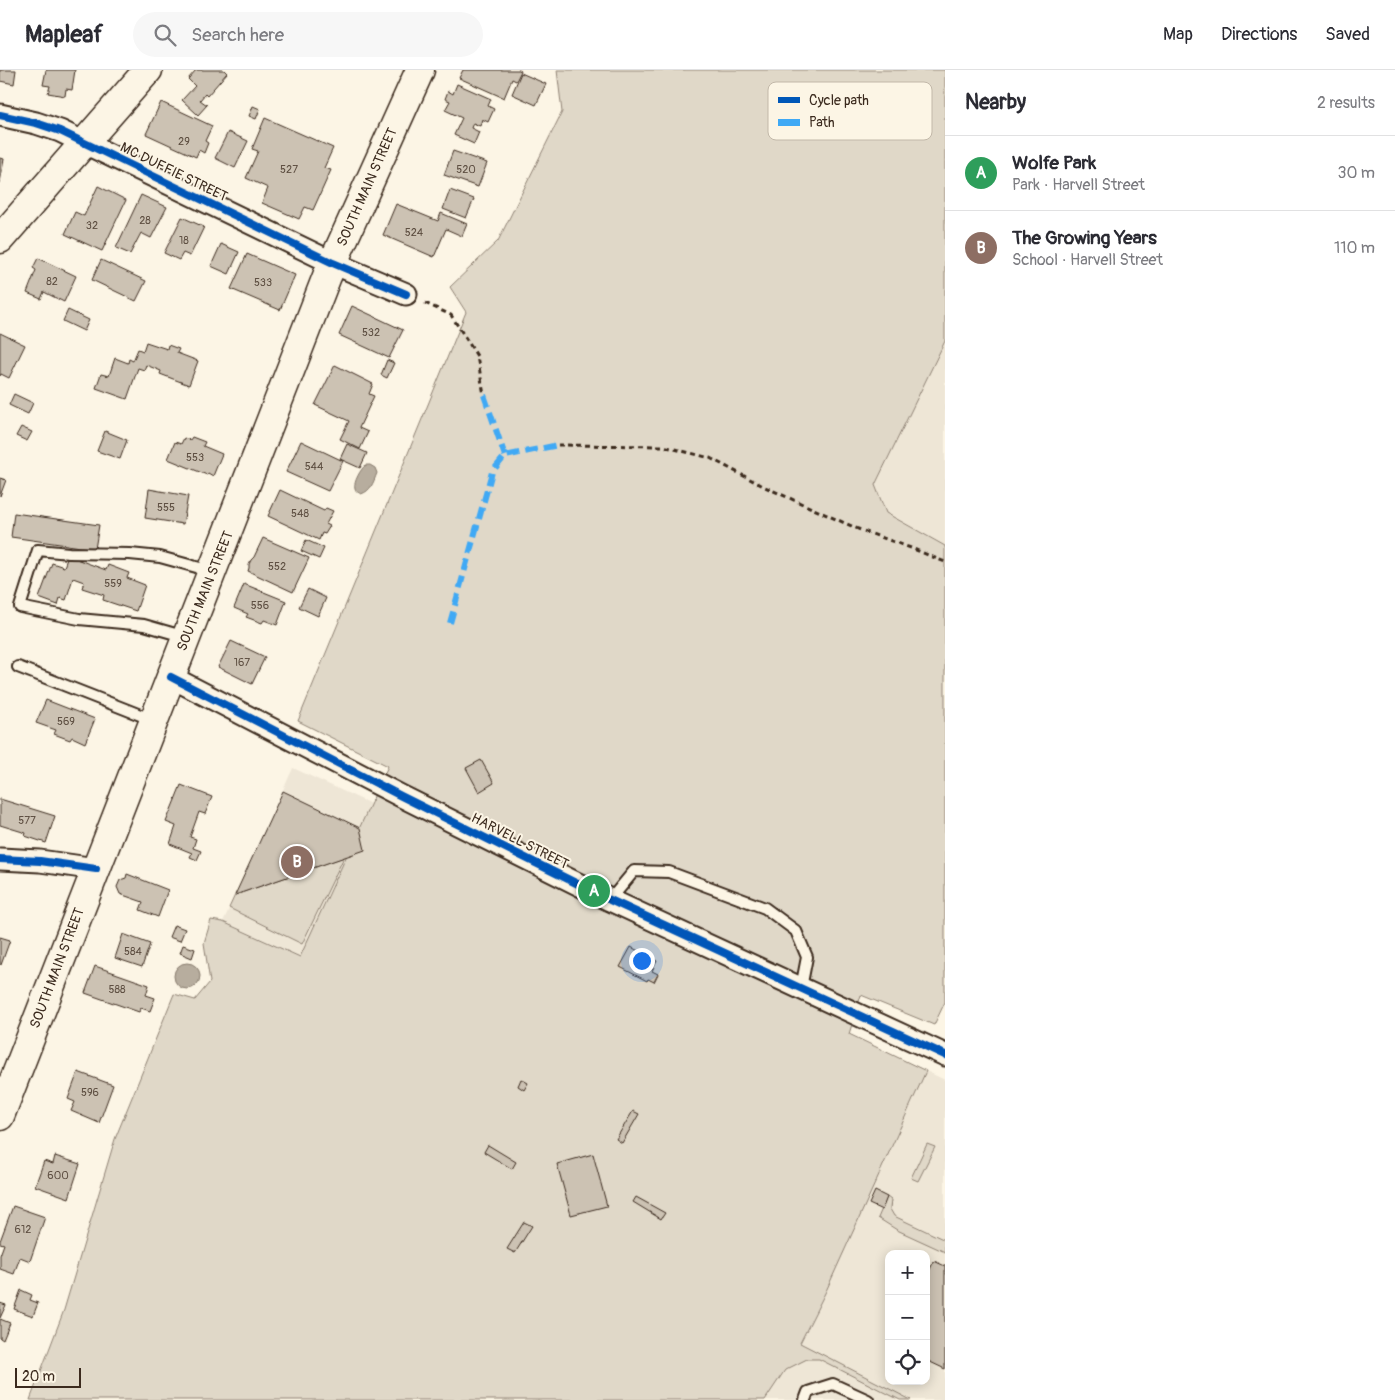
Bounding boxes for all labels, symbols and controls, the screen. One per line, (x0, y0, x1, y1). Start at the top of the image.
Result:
search box (133, 12, 483, 57)
text: Mapleaf (25, 20, 103, 49)
icon: search (151, 21, 179, 49)
text: Search here (191, 23, 284, 47)
text: Map (1163, 23, 1193, 46)
text: Directions (1221, 23, 1297, 46)
text: Saved (1325, 23, 1370, 46)
legend (768, 82, 932, 140)
text: Nearby (965, 89, 1026, 116)
text: Cycle path (809, 92, 869, 109)
text: 2 results (1317, 93, 1375, 113)
text: Path (809, 114, 834, 131)
street label: SOUTH MAIN STREET (333, 125, 401, 249)
house number: 29 (178, 135, 190, 148)
street label: MC DUFFIE STREET (118, 139, 231, 205)
text: Wolfe Park (1012, 151, 1096, 175)
house number: 527 (280, 163, 298, 176)
house number: 520 (456, 163, 476, 176)
text: A (976, 163, 986, 183)
text: 30 m (1337, 163, 1375, 183)
text: Park · Harvell Street (1012, 175, 1145, 195)
house number: 28 (139, 214, 151, 227)
house number: 32 (86, 219, 98, 232)
house number: 524 (405, 226, 424, 239)
text: The Growing Years (1012, 226, 1157, 250)
house number: 18 (179, 234, 189, 247)
text: B (976, 238, 986, 258)
text: 110 m (1334, 238, 1375, 258)
text: School · Harvell Street (1012, 250, 1163, 270)
house number: 82 (46, 275, 58, 288)
house number: 533 (254, 276, 272, 289)
house number: 532 (362, 326, 380, 339)
house number: 553 (186, 451, 204, 464)
house number: 544 (305, 460, 324, 473)
house number: 555 (157, 501, 175, 514)
house number: 548 (291, 507, 309, 520)
street label: SOUTH MAIN STREET (173, 528, 237, 654)
house number: 552 (268, 560, 286, 573)
house number: 559 (104, 577, 122, 590)
house number: 556 (251, 599, 269, 612)
house number: 167 (234, 656, 250, 669)
house number: 569 (57, 715, 75, 728)
street label: HARVELL STREET (469, 809, 572, 873)
house number: 577 (18, 814, 36, 827)
pin: B (281, 843, 313, 881)
pin: A (578, 872, 610, 910)
street label: SOUTH MAIN STREET (26, 905, 88, 1031)
house number: 584 (124, 945, 143, 958)
your location (629, 948, 655, 974)
house number: 588 (108, 983, 126, 996)
house number: 596 (81, 1086, 99, 1099)
house number: 600 (47, 1169, 69, 1182)
house number: 612 (15, 1223, 31, 1236)
map controls (885, 1250, 930, 1385)
button: + (885, 1250, 930, 1295)
button: − (885, 1295, 930, 1340)
button: locate (885, 1340, 930, 1385)
scale bar (15, 1365, 81, 1388)
text: 20 m (22, 1368, 55, 1385)

